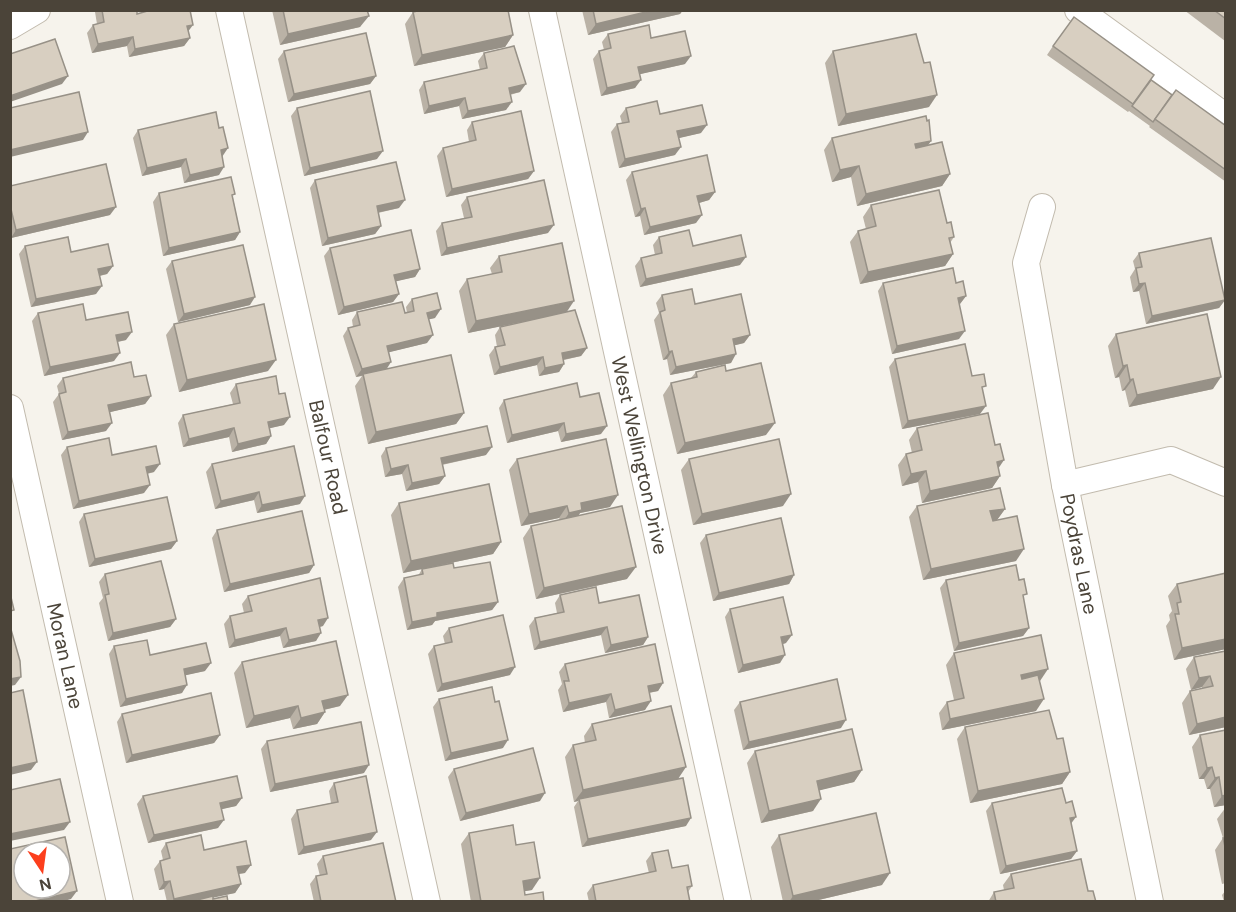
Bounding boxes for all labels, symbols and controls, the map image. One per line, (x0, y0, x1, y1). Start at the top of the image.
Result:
street label: West Wellington Drive (605, 354, 674, 557)
street label: Balfour Road (303, 397, 354, 517)
street label: Poydras Lane (1054, 491, 1104, 617)
street label: Moran Lane (41, 600, 90, 712)
north arrow (12, 840, 72, 900)
text: N (37, 873, 53, 896)

